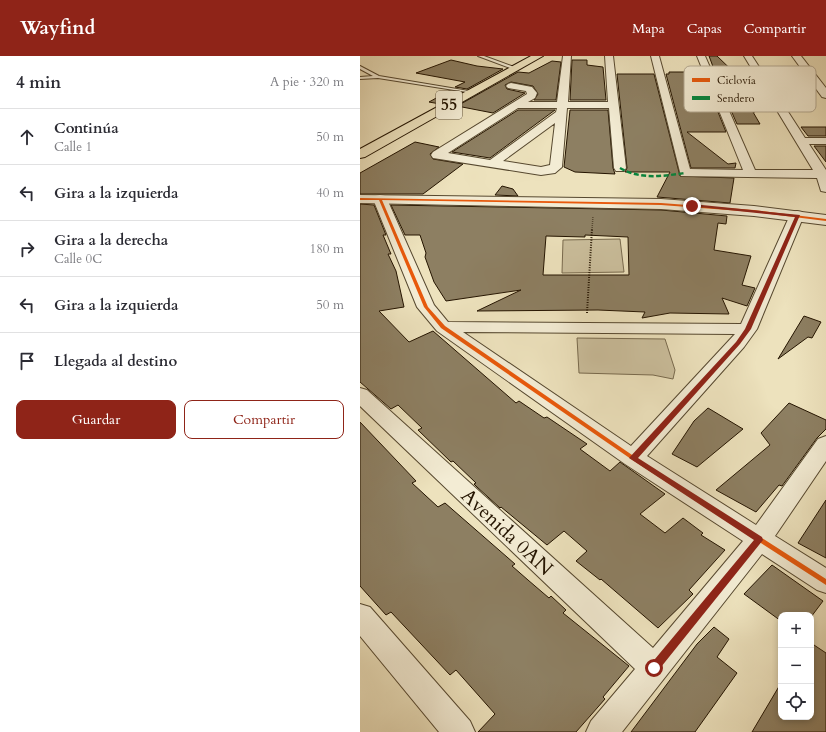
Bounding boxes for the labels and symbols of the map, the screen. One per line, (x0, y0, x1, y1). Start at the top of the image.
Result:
legend (684, 66, 816, 112)
text: Ciclovía (717, 73, 756, 88)
road number: 55 (436, 91, 462, 119)
text: Sendero (717, 91, 755, 106)
route end (683, 197, 701, 215)
street label: Avenida 0AN (455, 482, 559, 582)
route start (645, 659, 663, 677)

